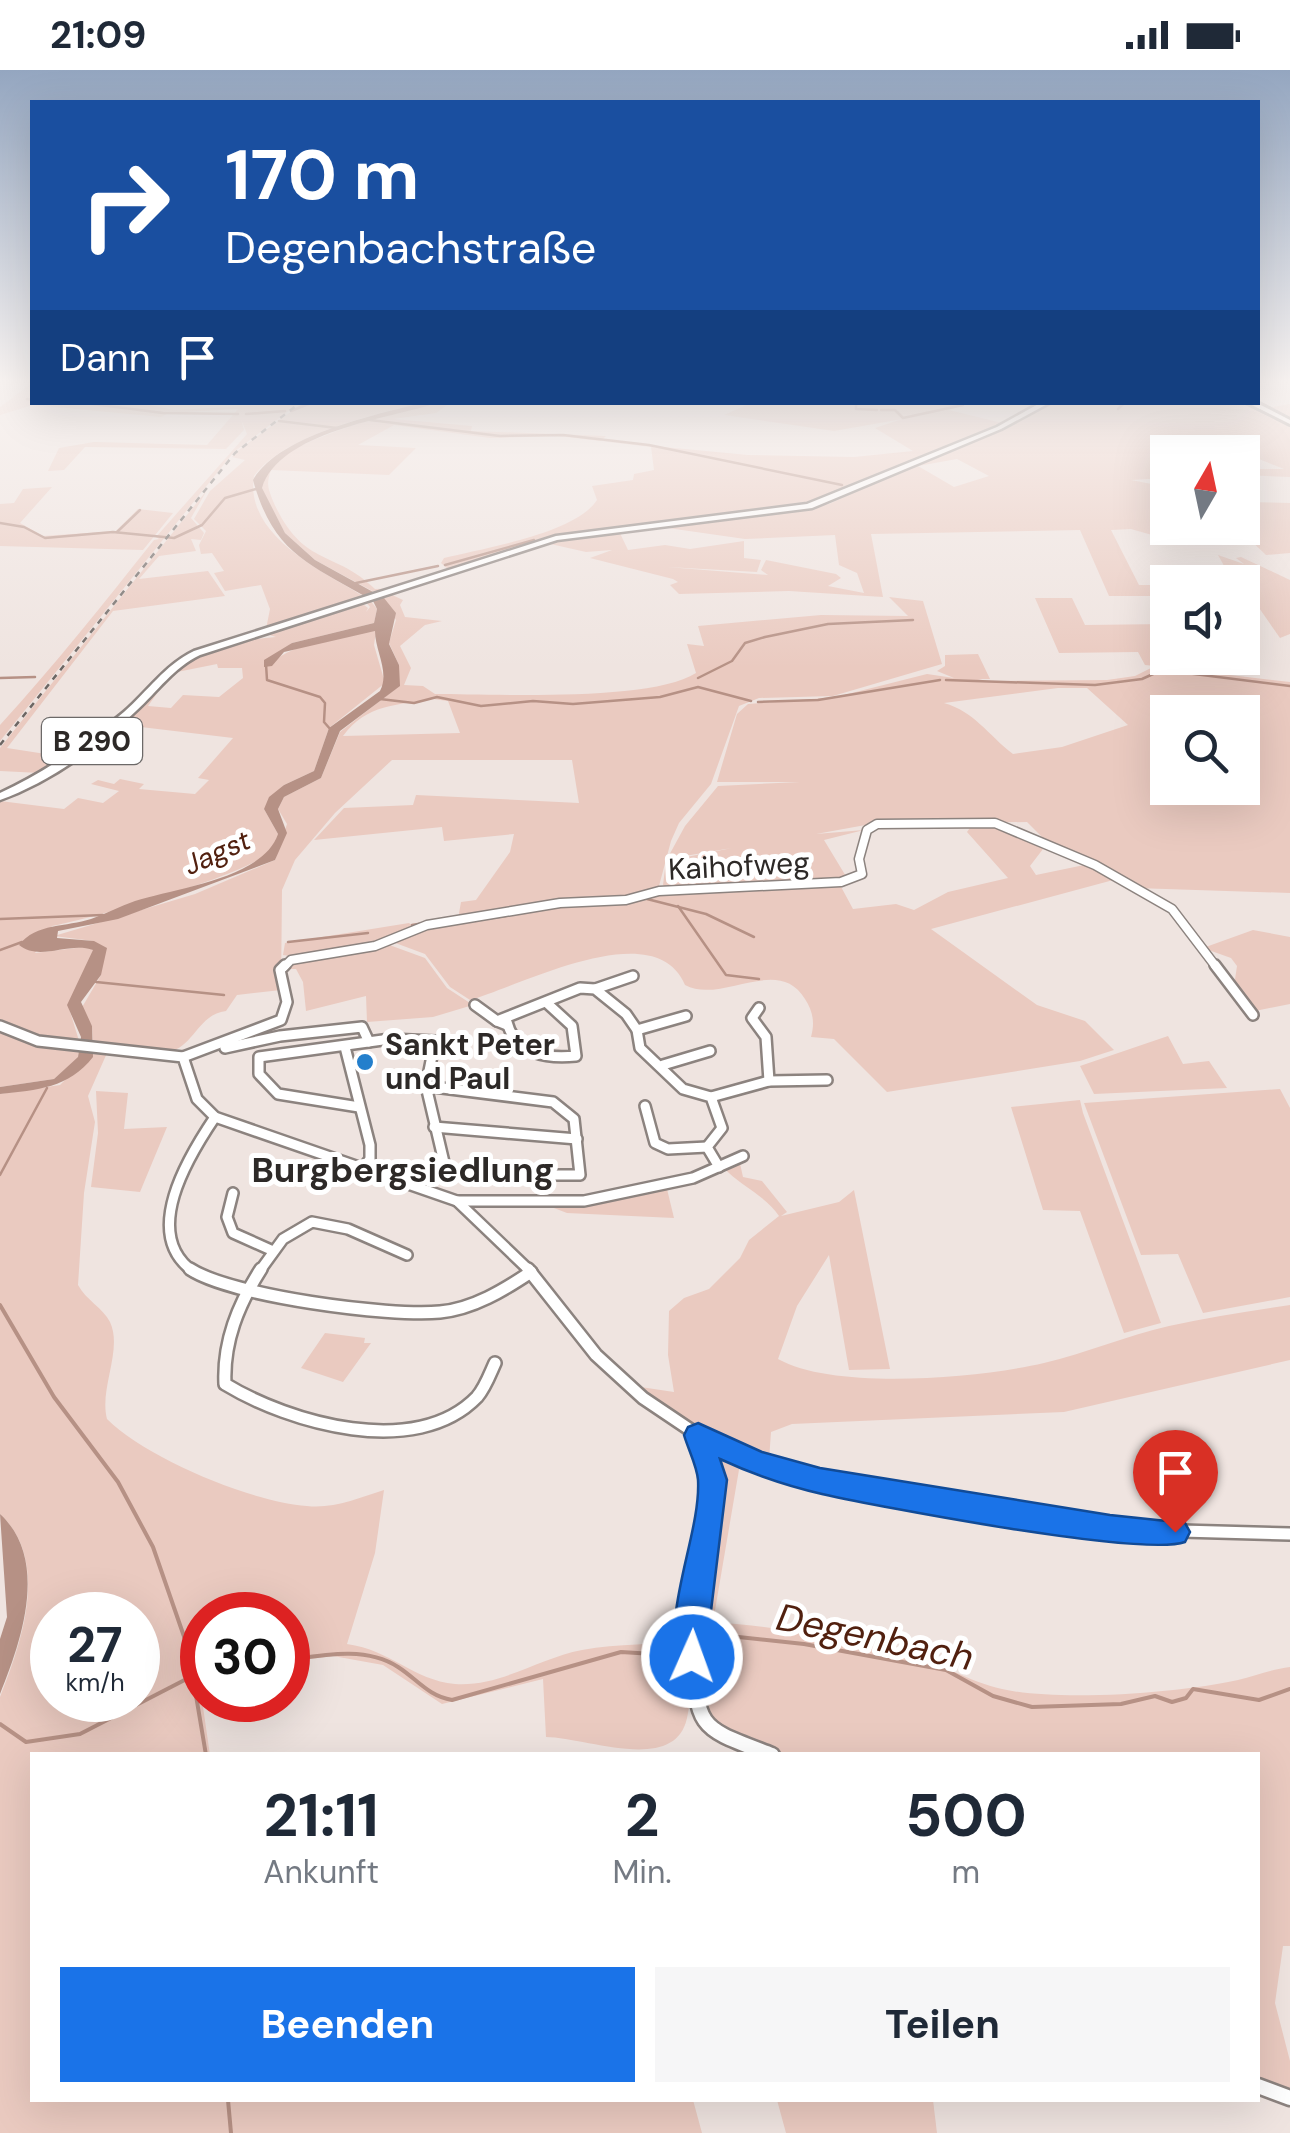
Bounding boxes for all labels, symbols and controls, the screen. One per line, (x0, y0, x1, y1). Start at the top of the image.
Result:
text: 21:09 (50, 10, 146, 60)
text: 170 m (225, 130, 419, 221)
icon: right (60, 140, 190, 270)
text: Degenbachstraße (225, 218, 596, 277)
icon: arrive (170, 330, 225, 385)
text: Dann (60, 333, 150, 383)
north arrow (1150, 435, 1260, 545)
map controls (1150, 435, 1260, 805)
button: sound (1150, 565, 1260, 675)
button: search (1150, 695, 1260, 805)
road number: B 290 (42, 718, 142, 764)
water label: Jagst (178, 821, 256, 883)
street label: Kaihofweg (667, 842, 811, 889)
place label: Sankt Peter und Paul (385, 1025, 555, 1098)
marker: Sankt Peter und Paul (354, 1051, 376, 1073)
district label: Burgbergsiedlung (252, 1147, 554, 1193)
pin (1133, 1430, 1218, 1533)
icon: arrive (1148, 1445, 1203, 1500)
speed limit sign: 30 (180, 1592, 310, 1722)
water label: Degenbach (772, 1592, 978, 1682)
position arrow (640, 1605, 744, 1709)
text: 27 (67, 1612, 123, 1678)
text: km/h (65, 1666, 125, 1699)
text: 21:11 (263, 1776, 379, 1855)
text: 2 (625, 1776, 659, 1855)
text: 500 (905, 1776, 1027, 1855)
text: Ankunft (263, 1851, 379, 1893)
text: Min. (612, 1851, 672, 1893)
text: m (952, 1851, 980, 1893)
button: Beenden (60, 1967, 635, 2082)
button: Teilen (655, 1967, 1230, 2082)

